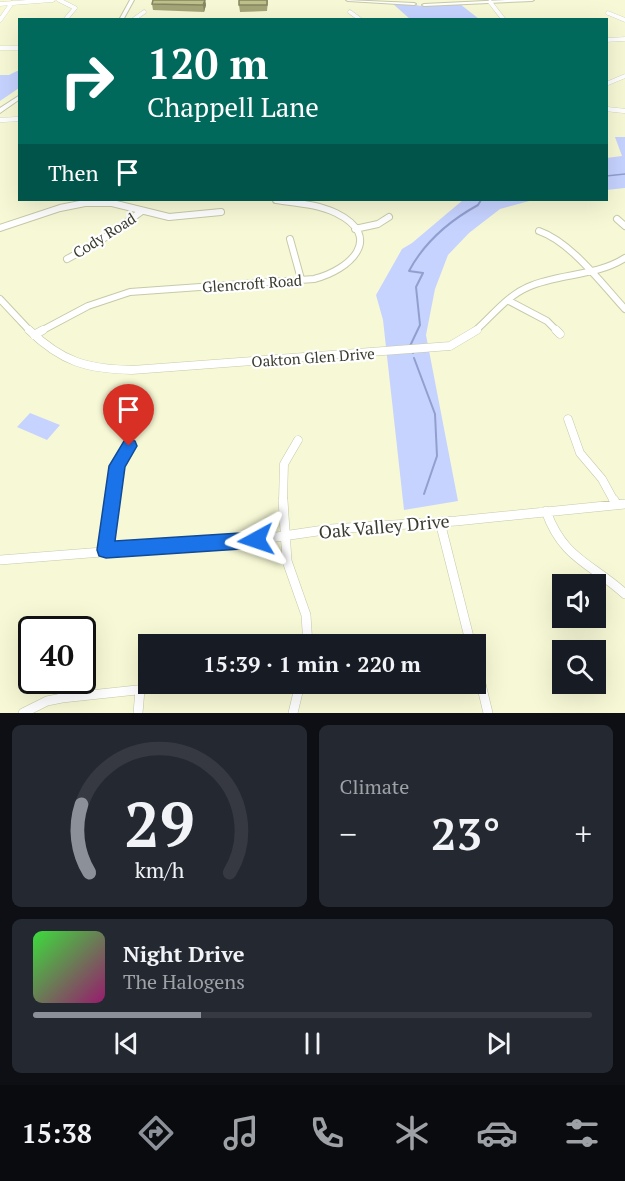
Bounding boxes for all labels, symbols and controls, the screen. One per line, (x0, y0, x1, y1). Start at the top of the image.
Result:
text: 120 m (147, 35, 268, 91)
icon: right (48, 42, 126, 120)
text: Chappell Lane (147, 89, 319, 125)
icon: arrive (111, 156, 144, 189)
text: Then (48, 158, 99, 187)
street label: Cody Road (69, 208, 139, 262)
street label: Glencroft Road (201, 270, 303, 296)
street label: Oakton Glen Drive (251, 343, 375, 371)
pin (103, 384, 154, 446)
icon: arrive (112, 393, 145, 426)
position arrow (224, 508, 288, 572)
street label: Oak Valley Drive (317, 508, 451, 544)
map controls (552, 574, 606, 694)
button: sound (552, 574, 606, 628)
speed limit sign: 40 (18, 616, 96, 694)
button: search (552, 640, 606, 694)
text: 15:39 · 1 min · 220 m (203, 649, 421, 678)
text: Climate (340, 773, 409, 800)
text: 29 (124, 782, 195, 865)
text: 23° (431, 803, 500, 863)
text: − (340, 812, 357, 855)
text: + (574, 812, 592, 855)
text: km/h (134, 856, 184, 884)
text: Night Drive (123, 939, 245, 968)
text: The Halogens (123, 968, 245, 995)
icon: previous (110, 1027, 143, 1060)
icon: pause (296, 1027, 329, 1060)
icon: next (482, 1027, 515, 1060)
icon: directions (135, 1112, 177, 1154)
icon: music (220, 1112, 262, 1154)
icon: phone (306, 1112, 348, 1154)
icon: climate (391, 1112, 433, 1154)
icon: car (476, 1112, 518, 1154)
icon: filters (561, 1112, 603, 1154)
text: 15:38 (22, 1115, 92, 1151)

